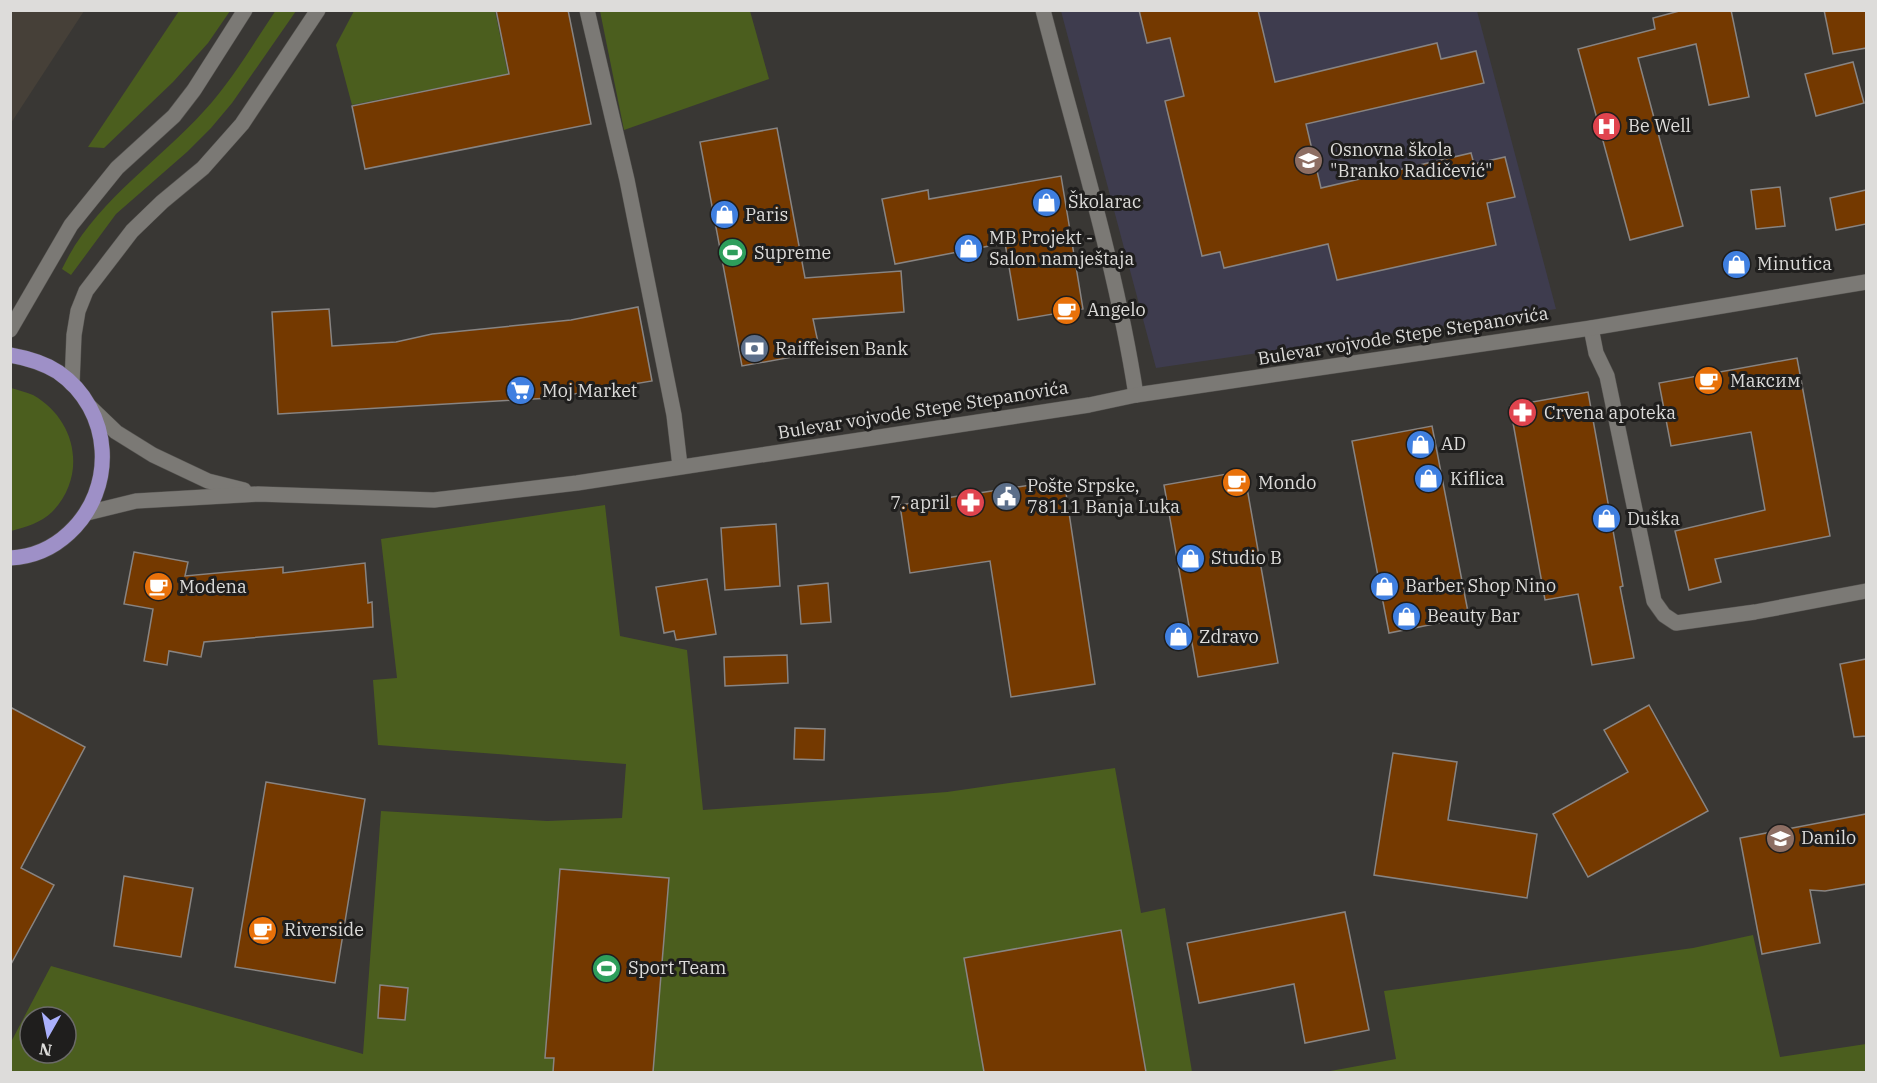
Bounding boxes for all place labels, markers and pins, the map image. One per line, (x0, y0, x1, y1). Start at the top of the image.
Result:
hospital icon: Be Well (1591, 110, 1623, 142)
place label: Be Well (1628, 114, 1691, 137)
place label: Osnovna škola "Branko Radičević" (1330, 138, 1493, 182)
school or university icon: Osnovna škola "Branko Radičević" (1293, 144, 1325, 176)
shop icon: Školarac (1031, 186, 1063, 218)
place label: Školarac (1068, 189, 1141, 213)
shop icon: Paris (708, 199, 740, 231)
place label: Paris (745, 203, 788, 226)
place label: MB Projekt - Salon namještaja (989, 226, 1135, 270)
shop icon: MB Projekt - Salon namještaja (952, 232, 984, 264)
sports icon: Supreme (717, 237, 749, 269)
place label: Supreme (754, 241, 831, 264)
shop icon: Minutica (1720, 248, 1752, 280)
place label: Minutica (1757, 252, 1832, 275)
cafe icon: Angelo (1050, 294, 1082, 326)
place label: Angelo (1087, 298, 1146, 321)
bank icon: Raiffeisen Bank (738, 333, 770, 365)
place label: Raiffeisen Bank (775, 337, 909, 360)
cafe icon: Максим (1693, 365, 1725, 397)
place label: Максим (1730, 369, 1801, 392)
supermarket icon: Moj Market (505, 375, 537, 407)
place label: Moj Market (542, 379, 637, 402)
pharmacy icon: Crvena apoteka (1507, 397, 1539, 429)
place label: Crvena apoteka (1544, 401, 1676, 424)
shop icon: AD (1404, 428, 1436, 460)
place label: AD (1441, 432, 1466, 455)
shop icon: Kiflica (1413, 463, 1445, 495)
cafe icon: Mondo (1221, 467, 1253, 499)
place label: Kiflica (1450, 467, 1505, 490)
place label: Mondo (1258, 471, 1316, 494)
place label: Pošte Srpske, 78111 Banja Luka (1027, 474, 1180, 518)
public building icon: Pošte Srpske, 78111 Banja Luka (990, 480, 1022, 512)
pharmacy icon: 7. april (955, 487, 987, 519)
place label: 7. april (890, 491, 950, 514)
shop icon: Duška (1590, 503, 1622, 535)
place label: Duška (1627, 507, 1680, 530)
shop icon: Studio B (1174, 542, 1206, 574)
place label: Studio B (1211, 546, 1282, 569)
shop icon: Barber Shop Nino (1368, 570, 1400, 602)
cafe icon: Modena (142, 571, 174, 603)
place label: Barber Shop Nino (1405, 574, 1556, 597)
place label: Modena (179, 575, 247, 598)
shop icon: Beauty Bar (1390, 600, 1422, 632)
place label: Beauty Bar (1427, 604, 1520, 627)
shop icon: Zdravo (1162, 621, 1194, 653)
place label: Zdravo (1199, 625, 1259, 648)
school or university icon: Danilo (1764, 822, 1796, 854)
place label: Danilo (1801, 826, 1856, 849)
cafe icon: Riverside (247, 914, 279, 946)
place label: Riverside (284, 918, 364, 941)
sports icon: Sport Team (591, 952, 623, 984)
place label: Sport Team (628, 956, 726, 979)

